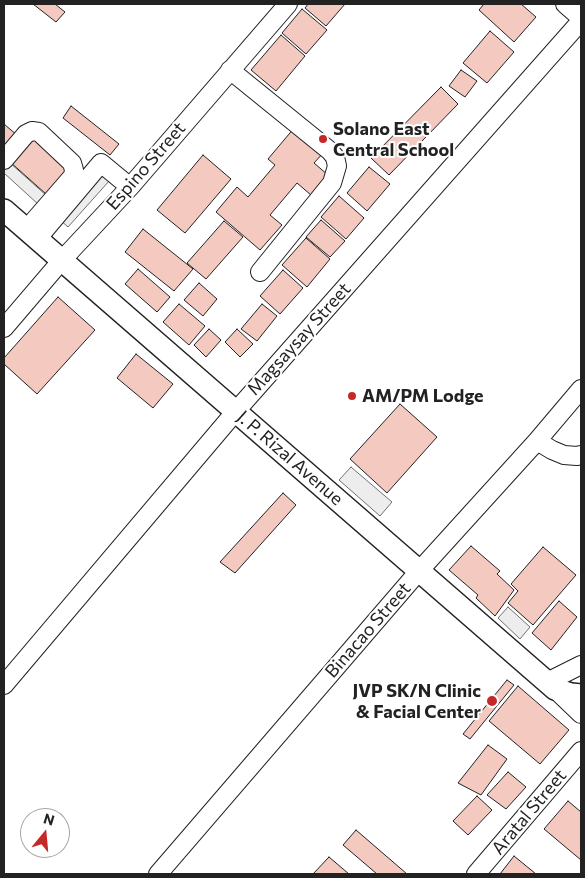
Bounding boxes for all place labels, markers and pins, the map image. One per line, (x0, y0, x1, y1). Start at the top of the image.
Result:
place label: Solano East Central School (333, 118, 454, 160)
marker: Solano East Central School (317, 133, 329, 145)
place label: AM/PM Lodge (362, 385, 484, 407)
marker: AM/PM Lodge (346, 390, 358, 402)
place label: JVP SK/N Clinic & Facial Center (352, 680, 481, 722)
marker: JVP SK/N Clinic & Facial Center (485, 694, 499, 708)

